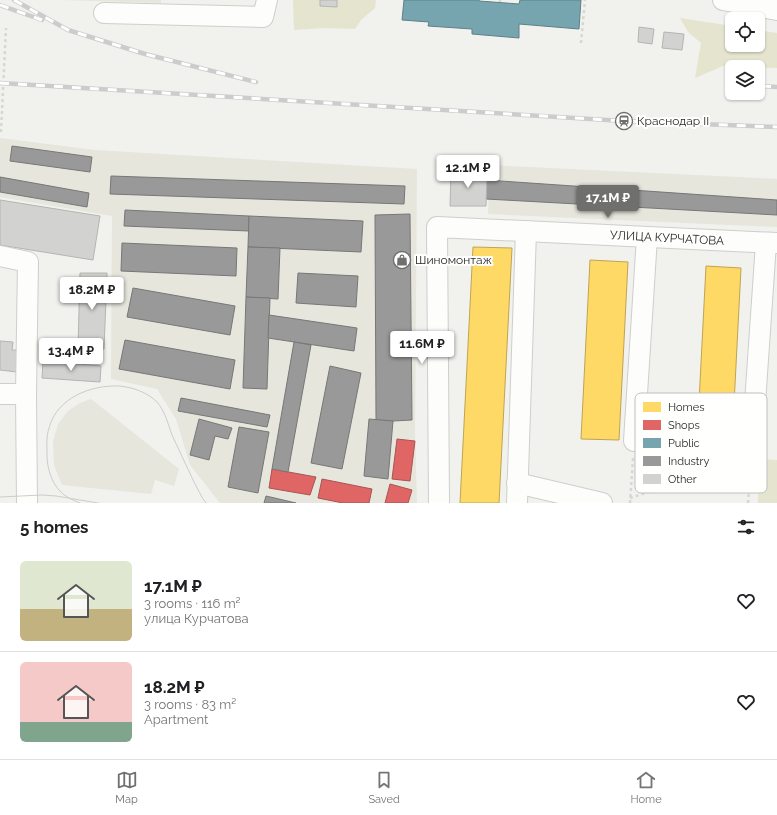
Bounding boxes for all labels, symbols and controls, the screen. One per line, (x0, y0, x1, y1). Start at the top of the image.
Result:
map controls (725, 12, 765, 100)
button: locate (725, 12, 765, 52)
button: layers (725, 60, 765, 100)
station icon: Краснодар II (614, 111, 634, 131)
place label: Краснодар II (637, 114, 709, 128)
pin: 12.1M ₽ (431, 155, 505, 189)
text: 12.1M ₽ (445, 160, 491, 175)
pin: 17.1M ₽ (571, 185, 645, 219)
text: 17.1M ₽ (586, 190, 630, 205)
street label: УЛИЦА КУРЧАТОВА (610, 228, 724, 248)
shop icon: Шиномонтаж (392, 250, 412, 270)
place label: Шиномонтаж (415, 253, 492, 267)
pin: 18.2M ₽ (55, 277, 129, 311)
text: 18.2M ₽ (69, 282, 115, 297)
pin: 11.6M ₽ (385, 331, 459, 365)
text: 11.6M ₽ (399, 336, 445, 351)
pin: 13.4M ₽ (34, 338, 108, 372)
text: 13.4M ₽ (48, 343, 94, 358)
legend (635, 393, 767, 493)
text: Homes (668, 401, 704, 414)
text: Shops (668, 419, 700, 432)
text: Public (668, 437, 700, 450)
text: Industry (668, 455, 709, 468)
text: Other (668, 473, 697, 486)
icon: filters (735, 516, 757, 538)
text: 5 homes (20, 517, 88, 537)
text: 17.1M ₽ (144, 576, 202, 596)
icon: home (52, 577, 100, 625)
icon: heart (735, 590, 757, 612)
text: 3 rooms · 116 m² (144, 596, 241, 611)
text: улица Курчатова (144, 611, 249, 626)
text: 18.2M ₽ (144, 677, 205, 697)
icon: home (52, 678, 100, 726)
icon: heart (735, 691, 757, 713)
text: 3 rooms · 83 m² (144, 697, 236, 712)
text: Apartment (144, 712, 208, 727)
tab: Map (115, 769, 138, 806)
tab: Saved (368, 769, 400, 806)
tab: Home (631, 769, 662, 806)

